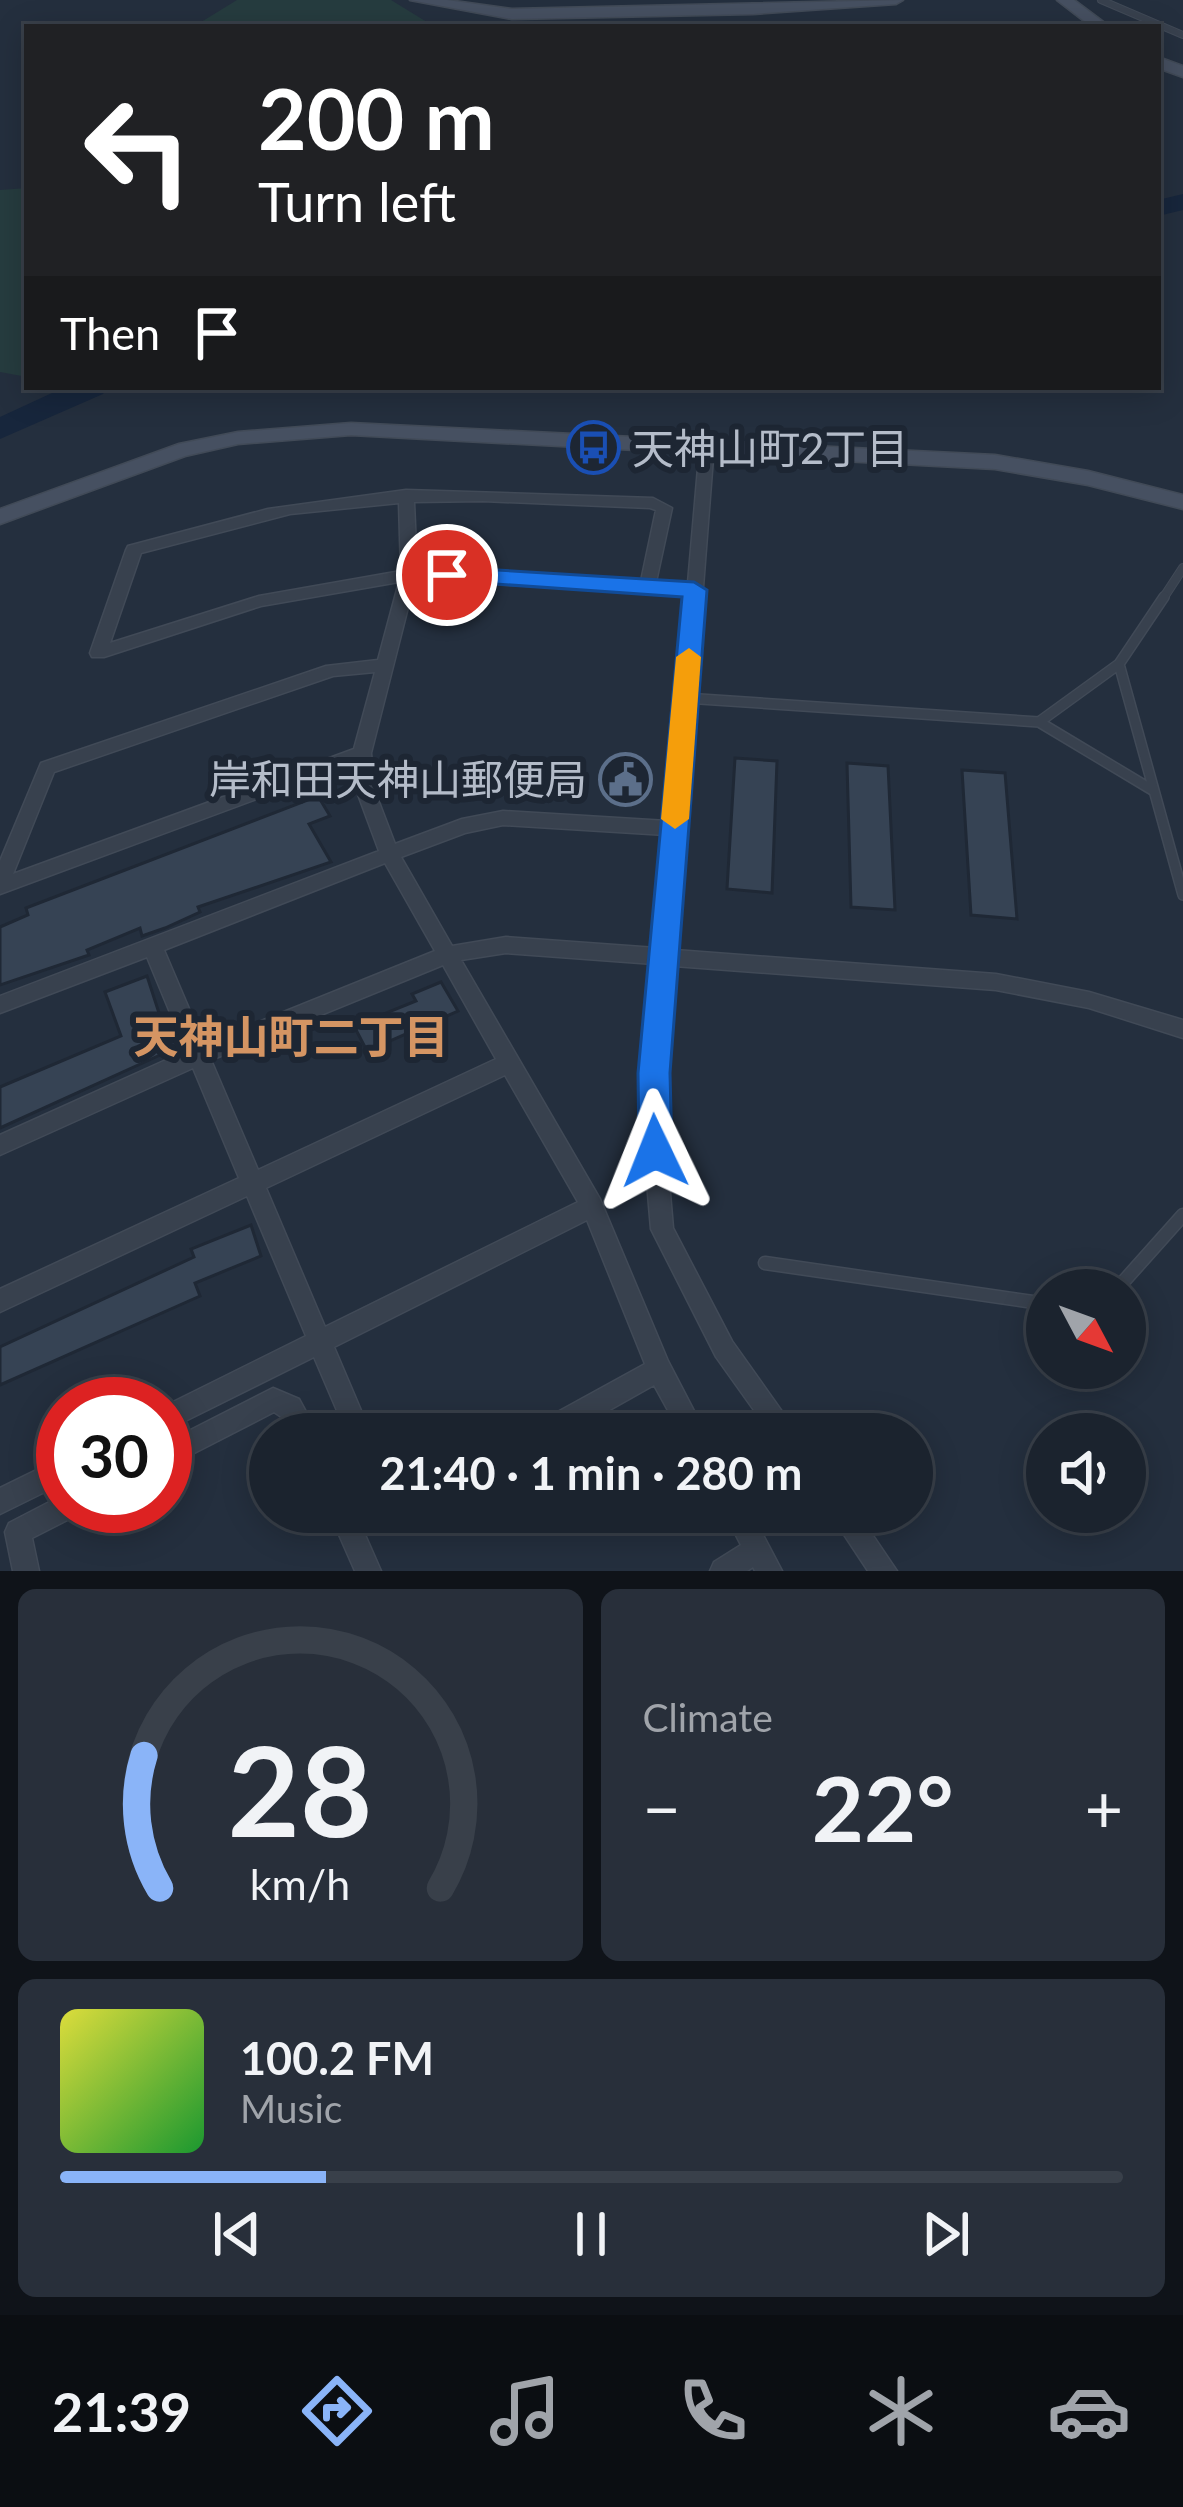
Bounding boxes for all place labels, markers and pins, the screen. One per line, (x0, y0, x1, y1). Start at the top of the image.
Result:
bus stop icon: 天神山町2丁目 (565, 420, 621, 476)
place label: 天神山町2丁目 (632, 423, 908, 473)
pin (396, 524, 498, 626)
public building icon: 岸和田天神山郵便局 (598, 751, 654, 807)
place label: 岸和田天神山郵便局 (209, 754, 587, 804)

